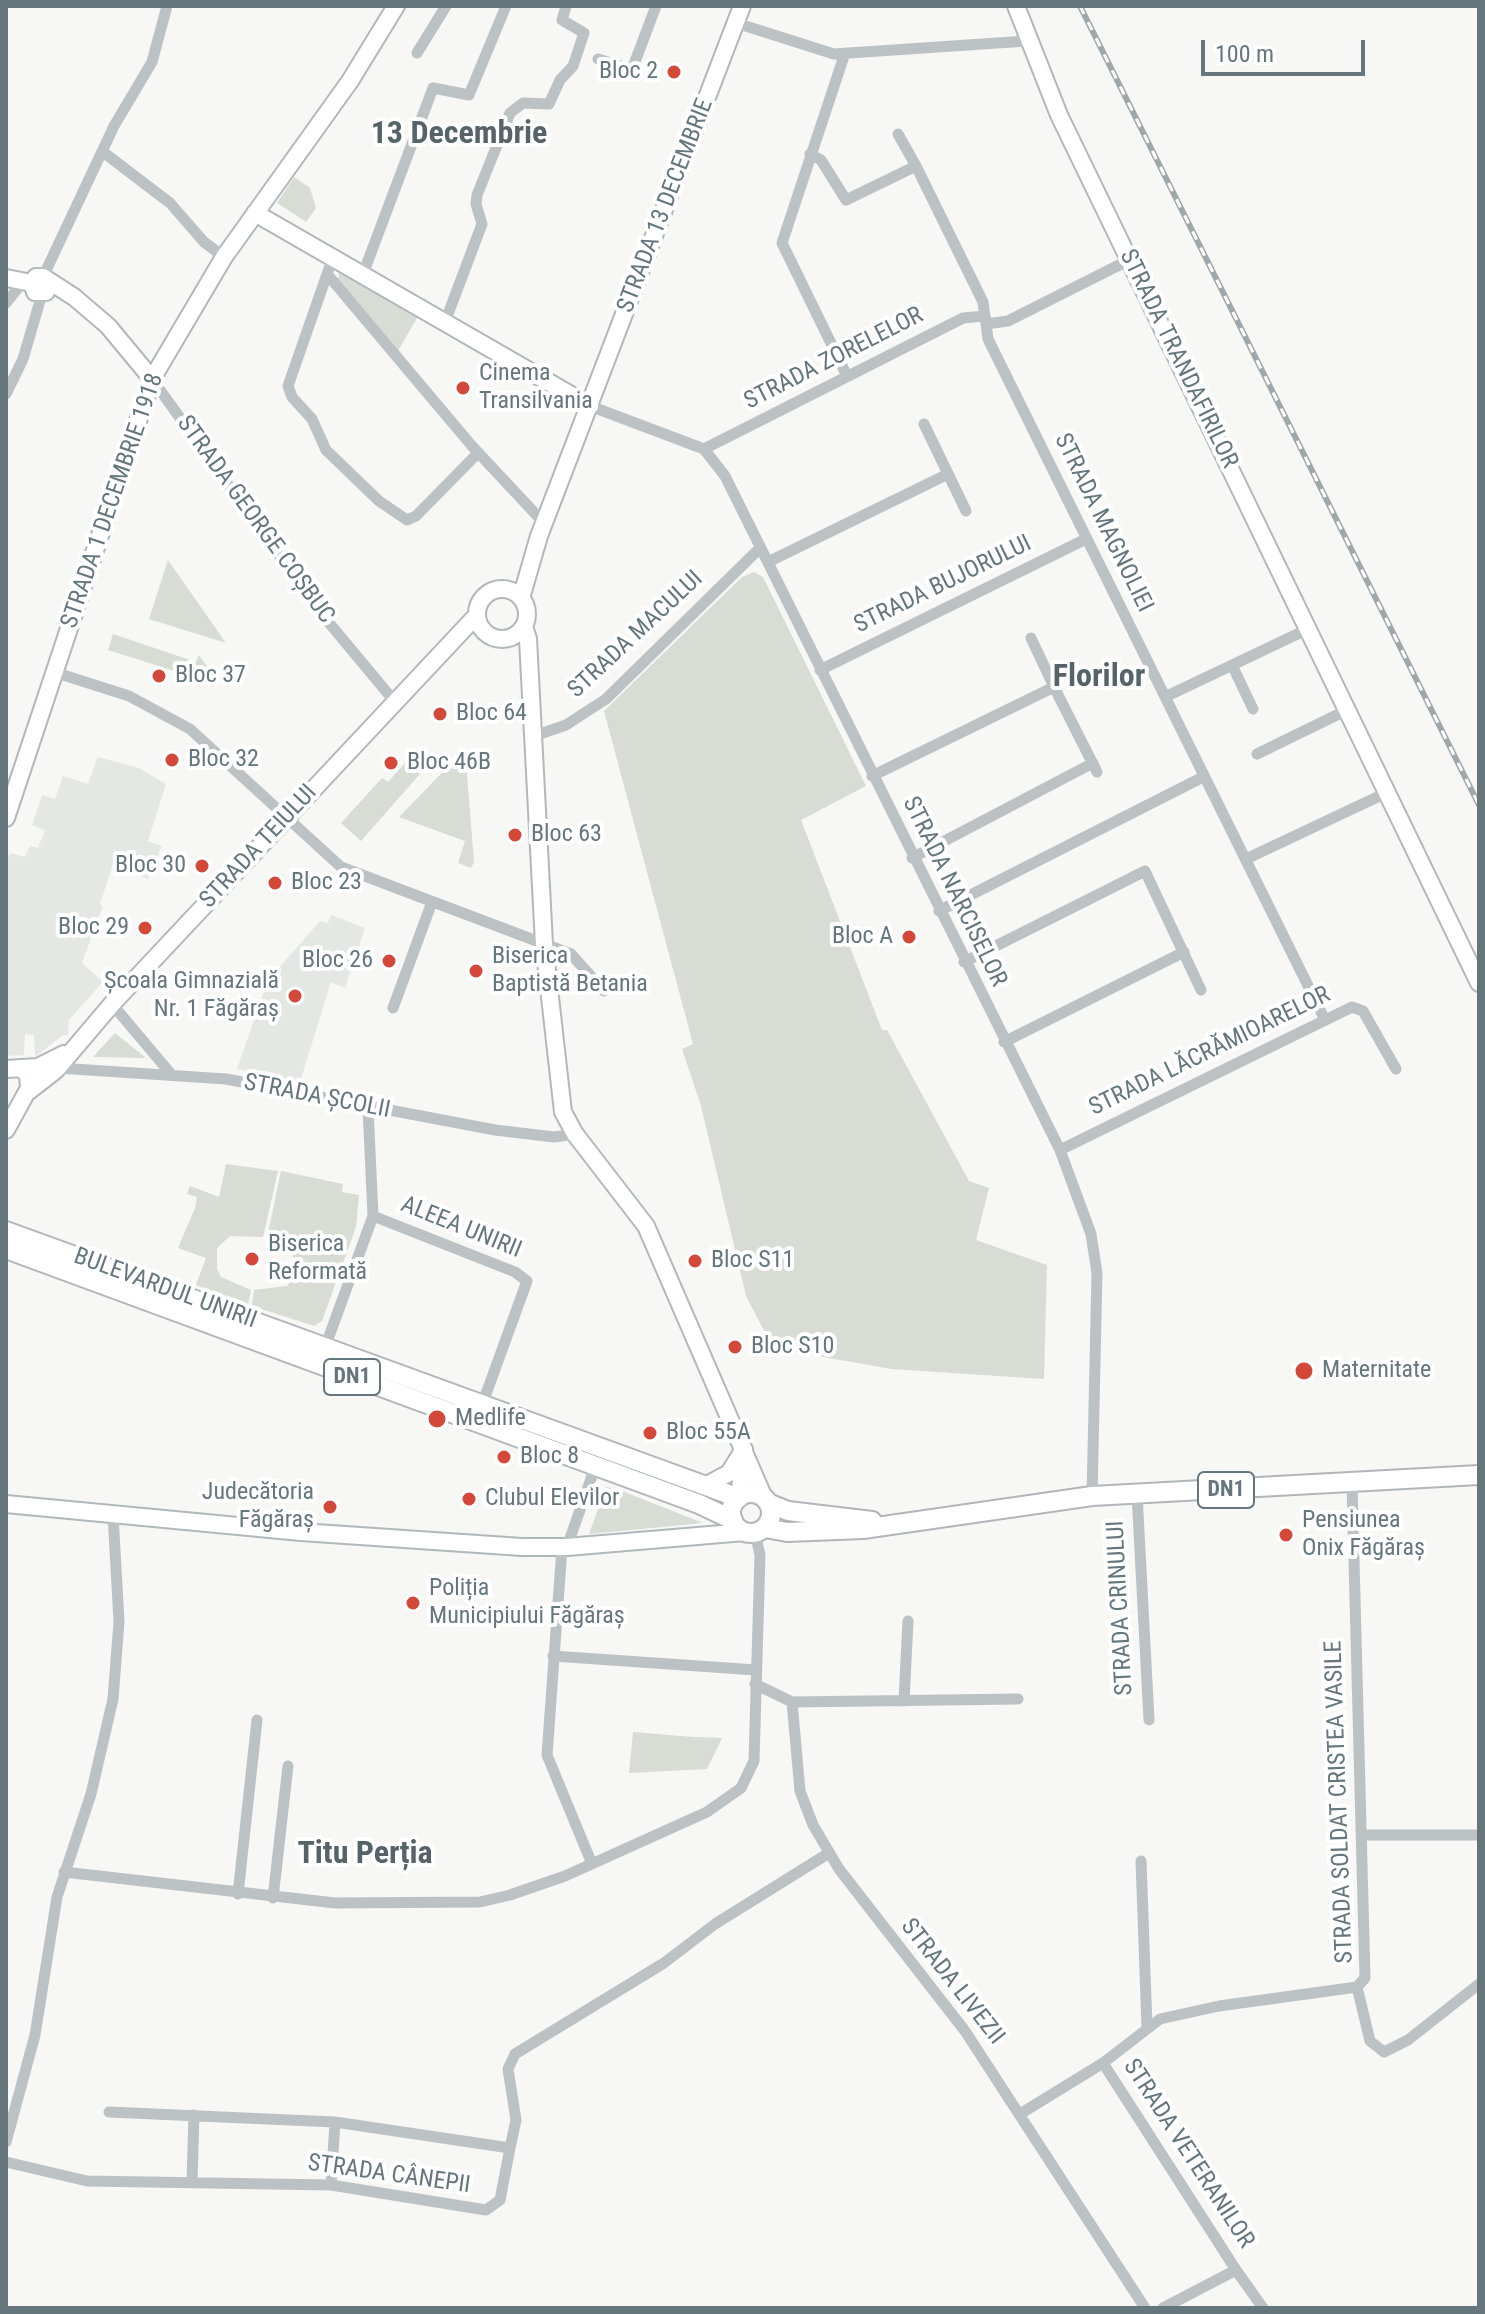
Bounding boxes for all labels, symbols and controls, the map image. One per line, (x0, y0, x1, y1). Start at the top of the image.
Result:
scale bar (1205, 24, 1369, 74)
text: 100 m (1215, 40, 1274, 68)
place label: Bloc 2 (599, 58, 658, 86)
marker: Bloc 2 (665, 63, 683, 81)
street label: STRADA 13 DECEMBRIE (612, 95, 720, 317)
district label: 13 Decembrie (371, 116, 547, 154)
street label: STRADA TRANDAFIRILOR (1113, 245, 1243, 473)
street label: STRADA ZORELELOR (740, 301, 928, 417)
place label: Cinema Transilvania (479, 360, 593, 416)
street label: STRADA 1 DECEMBRIE 1918 (56, 370, 170, 632)
marker: Cinema Transilvania (454, 379, 472, 397)
street label: STRADA GEORGE COȘBUC (170, 410, 340, 630)
street label: STRADA MAGNOLIEI (1047, 429, 1159, 617)
street label: STRADA BUJORULUI (850, 530, 1036, 640)
street label: STRADA MACULUI (563, 565, 709, 705)
district label: Florilor (1053, 659, 1145, 697)
place label: Bloc 37 (175, 662, 246, 690)
marker: Bloc 37 (150, 667, 168, 685)
place label: Bloc 64 (456, 700, 527, 728)
marker: Bloc 64 (431, 705, 449, 723)
place label: Bloc 32 (188, 746, 259, 774)
place label: Bloc 46B (407, 749, 491, 777)
marker: Bloc 32 (163, 751, 181, 769)
marker: Bloc 46B (382, 754, 400, 772)
street label: STRADA TEIULUI (194, 779, 324, 915)
street label: STRADA NARCISELOR (896, 792, 1012, 992)
place label: Bloc 63 (531, 821, 602, 849)
marker: Bloc 63 (506, 826, 524, 844)
place label: Bloc 30 (115, 852, 186, 880)
marker: Bloc 30 (193, 857, 211, 875)
place label: Bloc 23 (291, 869, 362, 897)
marker: Bloc 23 (266, 874, 284, 892)
place label: Bloc 29 (58, 914, 129, 942)
marker: Bloc 29 (136, 919, 154, 937)
place label: Bloc A (832, 923, 893, 951)
marker: Bloc A (900, 928, 918, 946)
place label: Biserica Baptistă Betania (492, 943, 648, 999)
place label: Bloc 26 (302, 947, 373, 975)
marker: Bloc 26 (380, 952, 398, 970)
marker: Biserica Baptistă Betania (467, 962, 485, 980)
place label: Școala Gimnazială Nr. 1 Făgăraș (104, 968, 279, 1024)
street label: STRADA LĂCRĂMIOARELOR (1085, 981, 1335, 1123)
marker: Școala Gimnazială Nr. 1 Făgăraș (286, 987, 304, 1005)
street label: STRADA ȘCOLII (242, 1069, 392, 1125)
street label: ALEEA UNIRII (396, 1191, 526, 1265)
place label: Biserica Reformată (268, 1231, 367, 1287)
street label: BULEVARDUL UNIRII (70, 1243, 260, 1335)
place label: Bloc S11 (711, 1247, 794, 1275)
marker: Biserica Reformată (243, 1250, 261, 1268)
marker: Bloc S11 (686, 1252, 704, 1270)
place label: Bloc S10 (751, 1333, 834, 1361)
marker: Bloc S10 (726, 1338, 744, 1356)
place label: Maternitate (1322, 1357, 1431, 1385)
road number: DN1 (324, 1359, 380, 1395)
marker: Maternitate (1293, 1360, 1315, 1382)
place label: Medlife (455, 1405, 526, 1433)
marker: Medlife (426, 1408, 448, 1430)
place label: Bloc 55A (666, 1419, 751, 1447)
marker: Bloc 55A (641, 1424, 659, 1442)
place label: Bloc 8 (520, 1443, 579, 1471)
marker: Bloc 8 (495, 1448, 513, 1466)
road number: DN1 (1198, 1472, 1254, 1508)
place label: Judecătoria Făgăraș (202, 1479, 314, 1535)
place label: Clubul Elevilor (485, 1485, 619, 1513)
marker: Clubul Elevilor (460, 1490, 478, 1508)
marker: Judecătoria Făgăraș (321, 1498, 339, 1516)
place label: Pensiunea Onix Făgăraș (1302, 1507, 1425, 1563)
street label: STRADA CRINULUI (1102, 1520, 1140, 1696)
marker: Pensiunea Onix Făgăraș (1277, 1526, 1295, 1544)
place label: Poliția Municipiului Făgăraș (429, 1575, 625, 1631)
marker: Poliția Municipiului Făgăraș (404, 1594, 422, 1612)
street label: STRADA SOLDAT CRISTEA VASILE (1320, 1640, 1360, 1964)
district label: Titu Perția (297, 1836, 433, 1874)
street label: STRADA LIVEZII (894, 1913, 1010, 2051)
street label: STRADA VETERANILOR (1116, 2054, 1260, 2254)
street label: STRADA CÂNEPII (306, 2149, 472, 2201)

